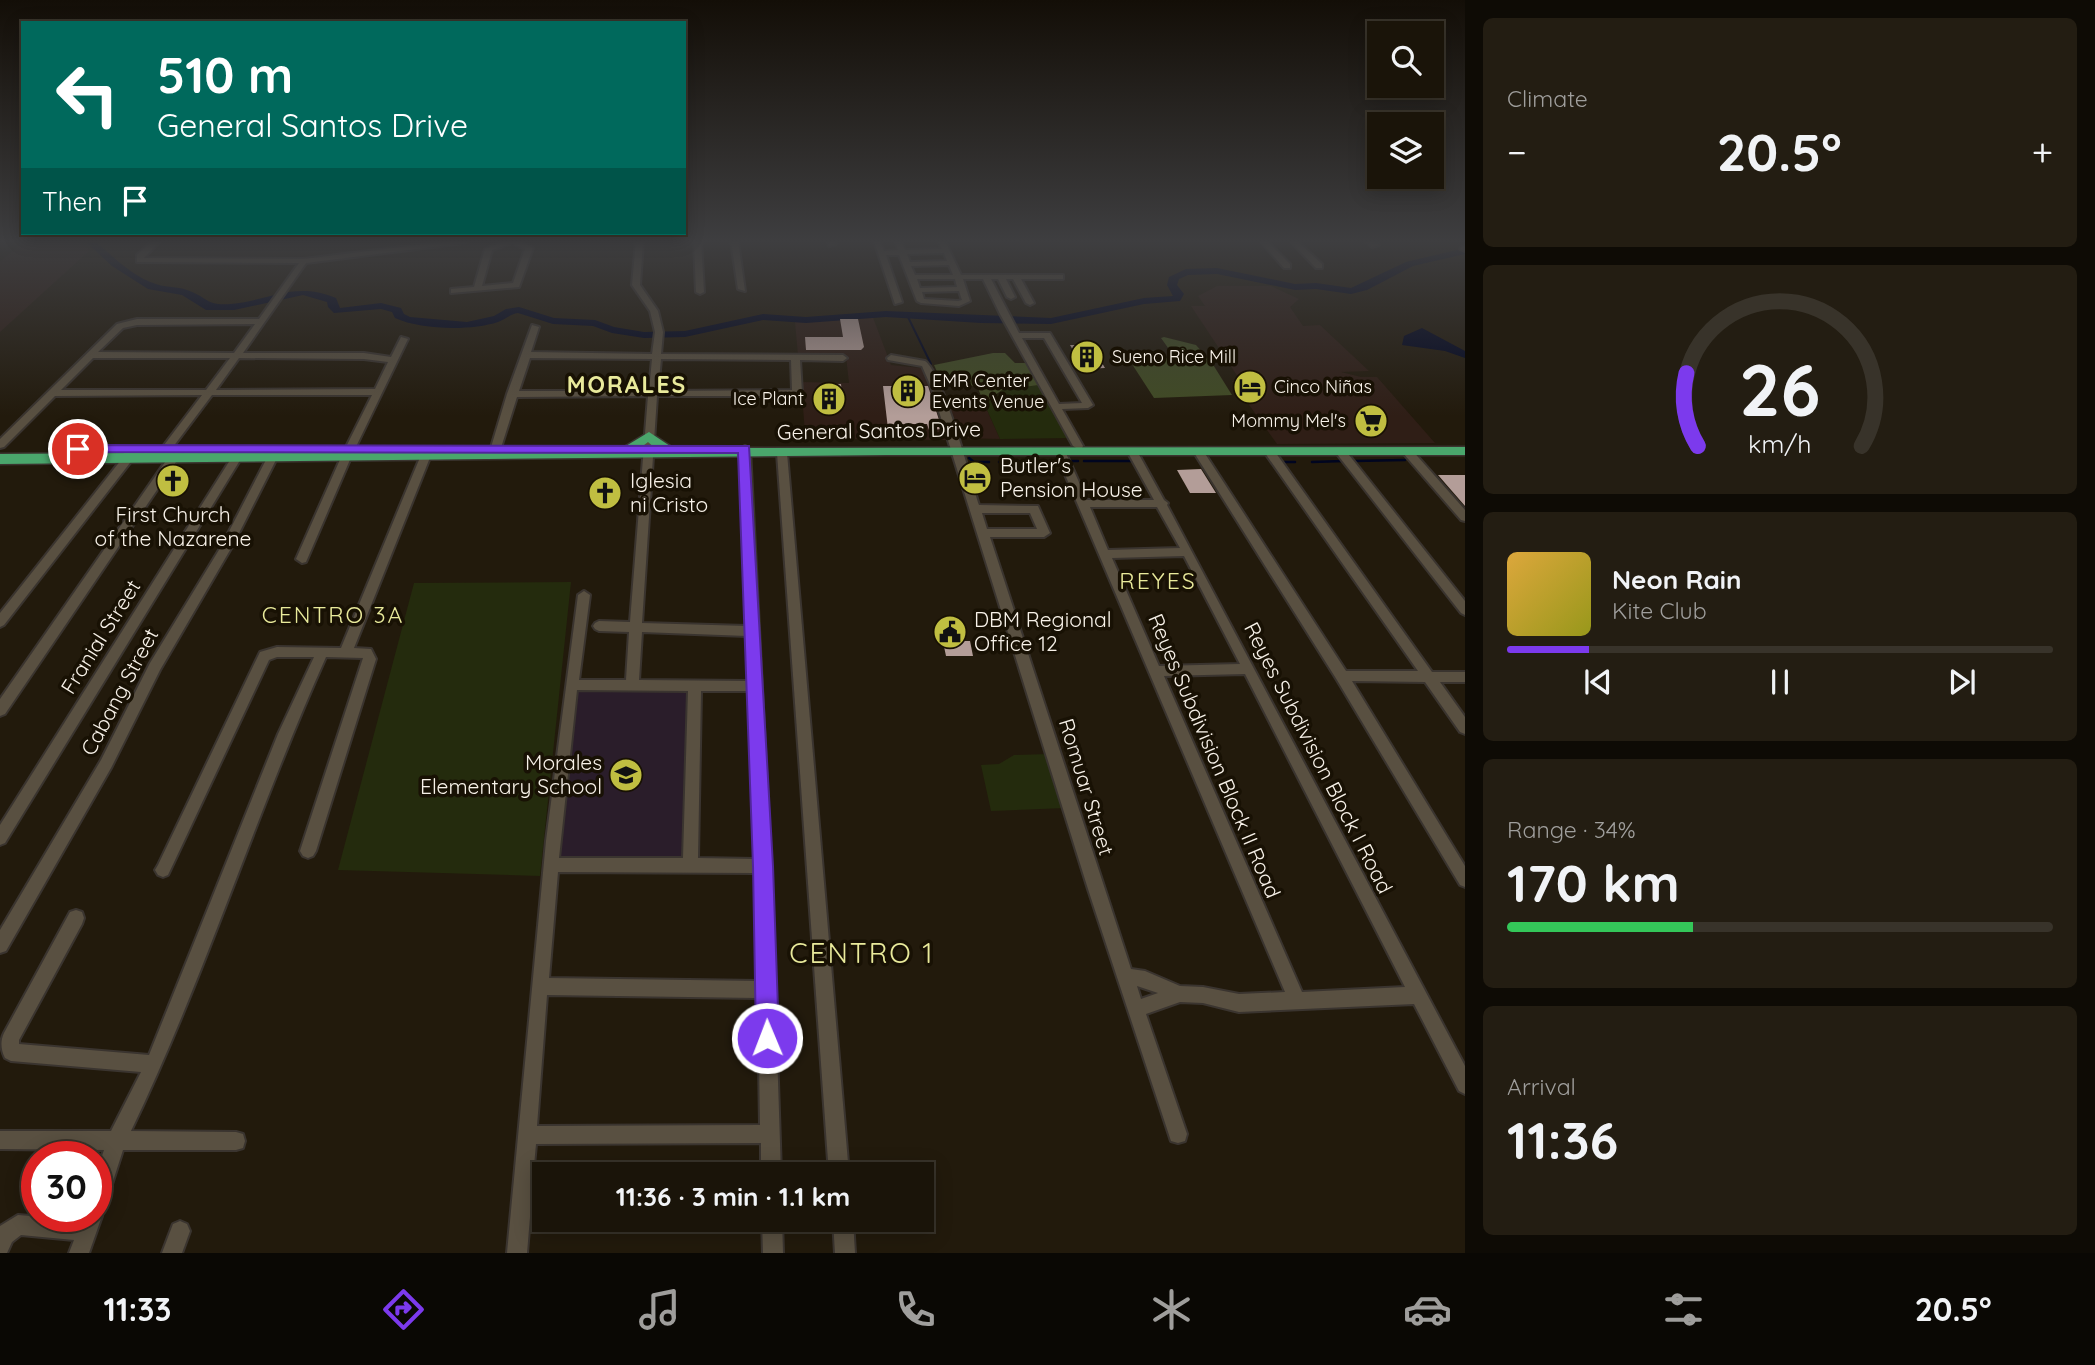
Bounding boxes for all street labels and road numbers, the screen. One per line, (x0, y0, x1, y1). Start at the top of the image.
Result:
street label: General Santos Drive (777, 415, 981, 445)
street label: Franial Street (55, 575, 146, 698)
street label: Reyes Subdivision Block II Road (1143, 610, 1287, 902)
street label: Reyes Subdivision Block I Road (1239, 618, 1399, 898)
street label: Cabang Street (75, 624, 164, 760)
street label: Romuar Street (1054, 715, 1120, 858)

